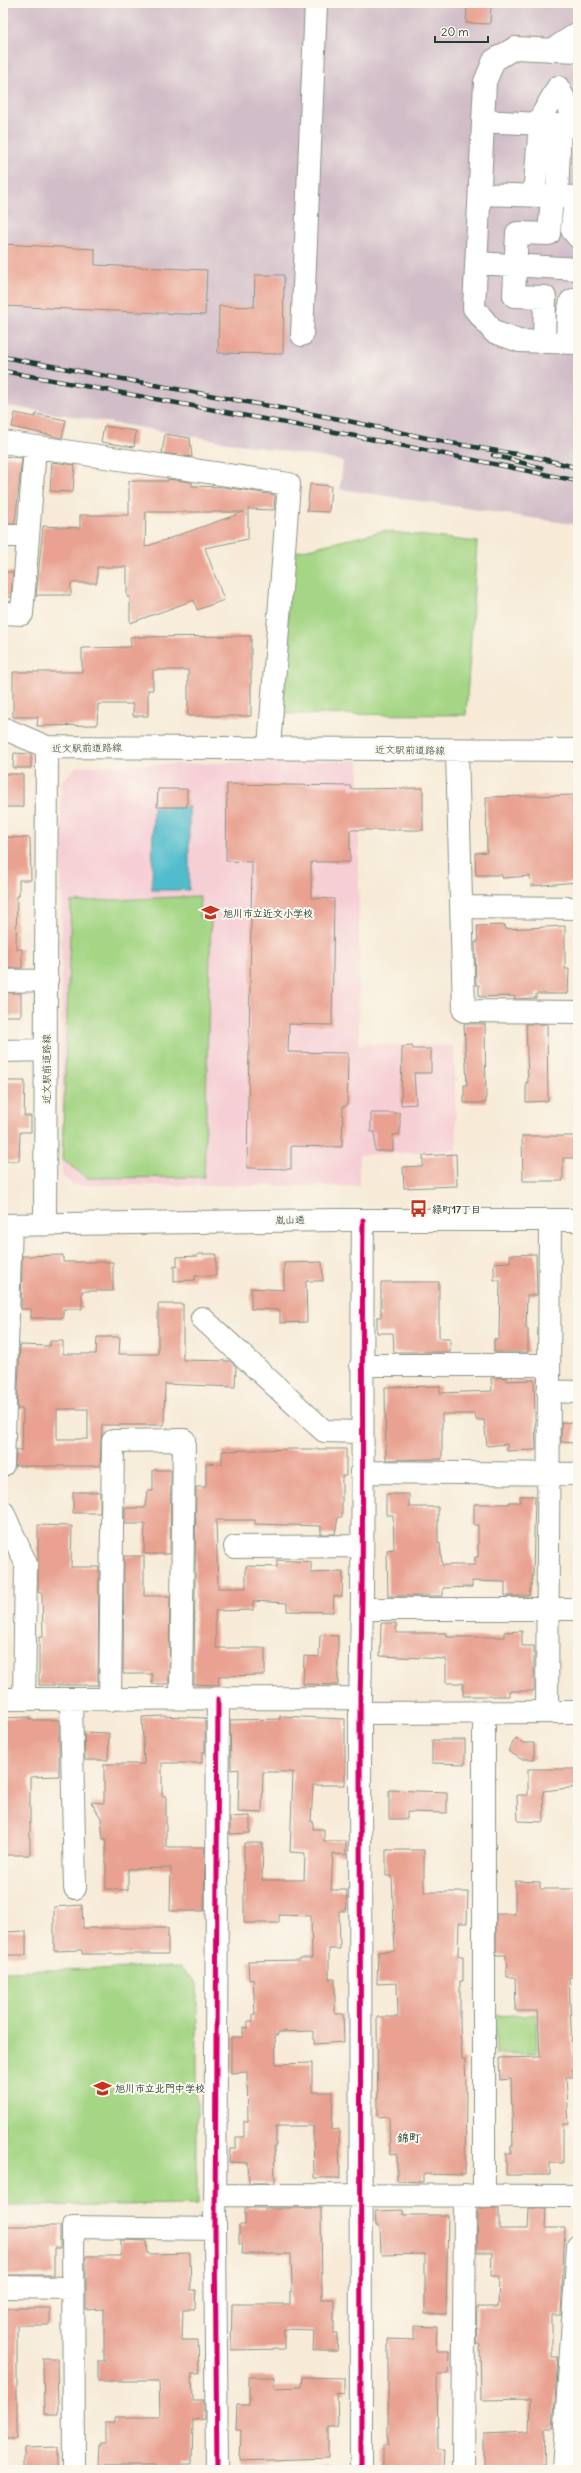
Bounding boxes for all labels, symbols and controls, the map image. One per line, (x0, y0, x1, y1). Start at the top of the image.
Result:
scale bar (435, 18, 488, 44)
text: 20 m (441, 24, 469, 39)
street label: 近文駅前道路線 (52, 741, 122, 755)
street label: 近文駅前道路線 (375, 743, 445, 757)
school or university icon: 旭川市立近文小学校 (200, 903, 220, 923)
place label: 旭川市立近文小学校 (223, 907, 313, 920)
street label: 近文駅前道路線 (40, 1034, 53, 1104)
bus stop icon: 緑町17丁目 (409, 1199, 429, 1219)
place label: 緑町17丁目 (432, 1203, 481, 1216)
street label: 嵐山通 (275, 1213, 305, 1227)
school or university icon: 旭川市立北門中学校 (92, 2078, 112, 2098)
place label: 旭川市立北門中学校 (115, 2082, 205, 2095)
district label: 錦町 (397, 2130, 421, 2145)

